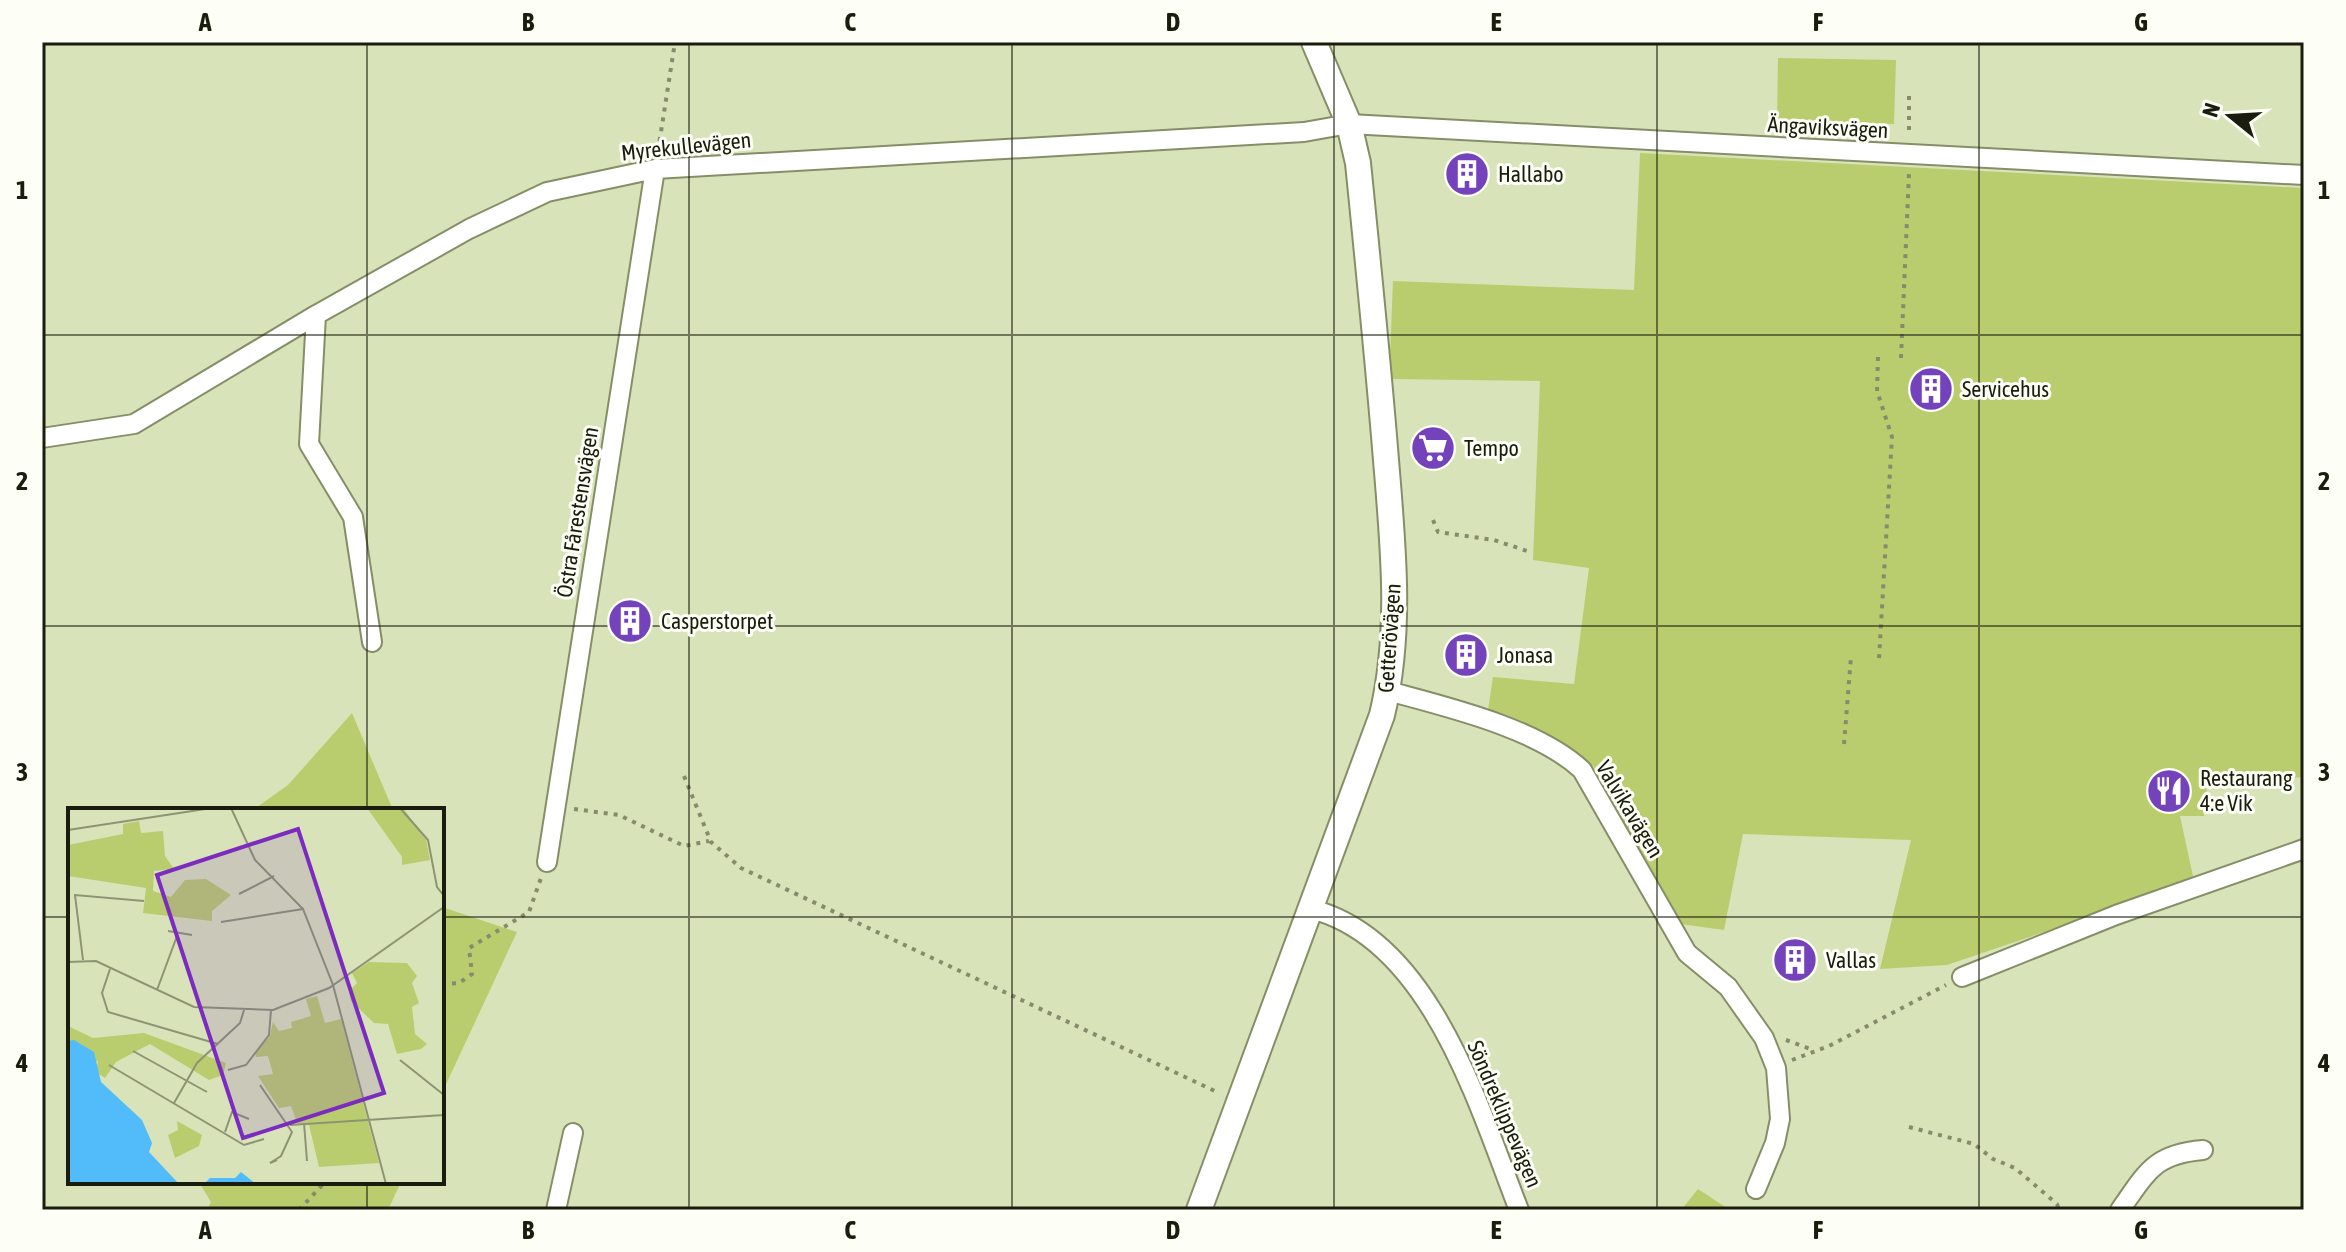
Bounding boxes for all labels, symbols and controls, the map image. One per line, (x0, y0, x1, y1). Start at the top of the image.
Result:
text: A (198, 7, 212, 37)
text: B (522, 7, 535, 37)
text: C (844, 7, 856, 37)
text: D (1166, 7, 1180, 37)
text: E (1490, 7, 1502, 37)
text: F (1813, 7, 1824, 37)
text: G (2134, 7, 2148, 37)
north arrow (2190, 76, 2270, 156)
text: N (2197, 100, 2225, 120)
street label: Ängaviksvägen (1767, 111, 1889, 143)
street label: Myrekullevägen (620, 126, 752, 166)
building icon: Hallabo (1443, 150, 1491, 198)
place label: Hallabo (1498, 161, 1564, 187)
text: 1 (16, 175, 28, 205)
text: 1 (2318, 175, 2330, 205)
building icon: Servicehus (1907, 365, 1955, 413)
place label: Servicehus (1962, 376, 2049, 402)
supermarket icon: Tempo (1409, 424, 1457, 472)
street label: Östra Fårestensvägen (551, 425, 603, 599)
place label: Tempo (1464, 435, 1519, 461)
text: 2 (16, 466, 28, 496)
text: 2 (2318, 466, 2330, 496)
street label: Getterövägen (1372, 582, 1406, 694)
building icon: Casperstorpet (606, 597, 654, 645)
place label: Casperstorpet (661, 608, 773, 634)
building icon: Jonasa (1442, 631, 1490, 679)
place label: Jonasa (1497, 642, 1553, 668)
street label: Valvikavägen (1591, 756, 1669, 862)
text: 3 (16, 757, 28, 787)
text: 3 (2318, 757, 2330, 787)
place label: Restaurang 4:e Vik (2200, 765, 2293, 816)
restaurant icon: Restaurang 4:e Vik (2145, 767, 2193, 815)
inset map (68, 808, 444, 1184)
building icon: Vallas (1771, 936, 1819, 984)
place label: Vallas (1826, 947, 1876, 973)
street label: Söndreklippevägen (1462, 1037, 1548, 1191)
text: 4 (15, 1048, 28, 1078)
text: 4 (2317, 1048, 2330, 1078)
text: A (198, 1215, 212, 1245)
text: B (522, 1215, 535, 1245)
text: C (844, 1215, 856, 1245)
text: D (1166, 1215, 1180, 1245)
text: E (1490, 1215, 1502, 1245)
text: F (1813, 1215, 1824, 1245)
text: G (2134, 1215, 2148, 1245)

